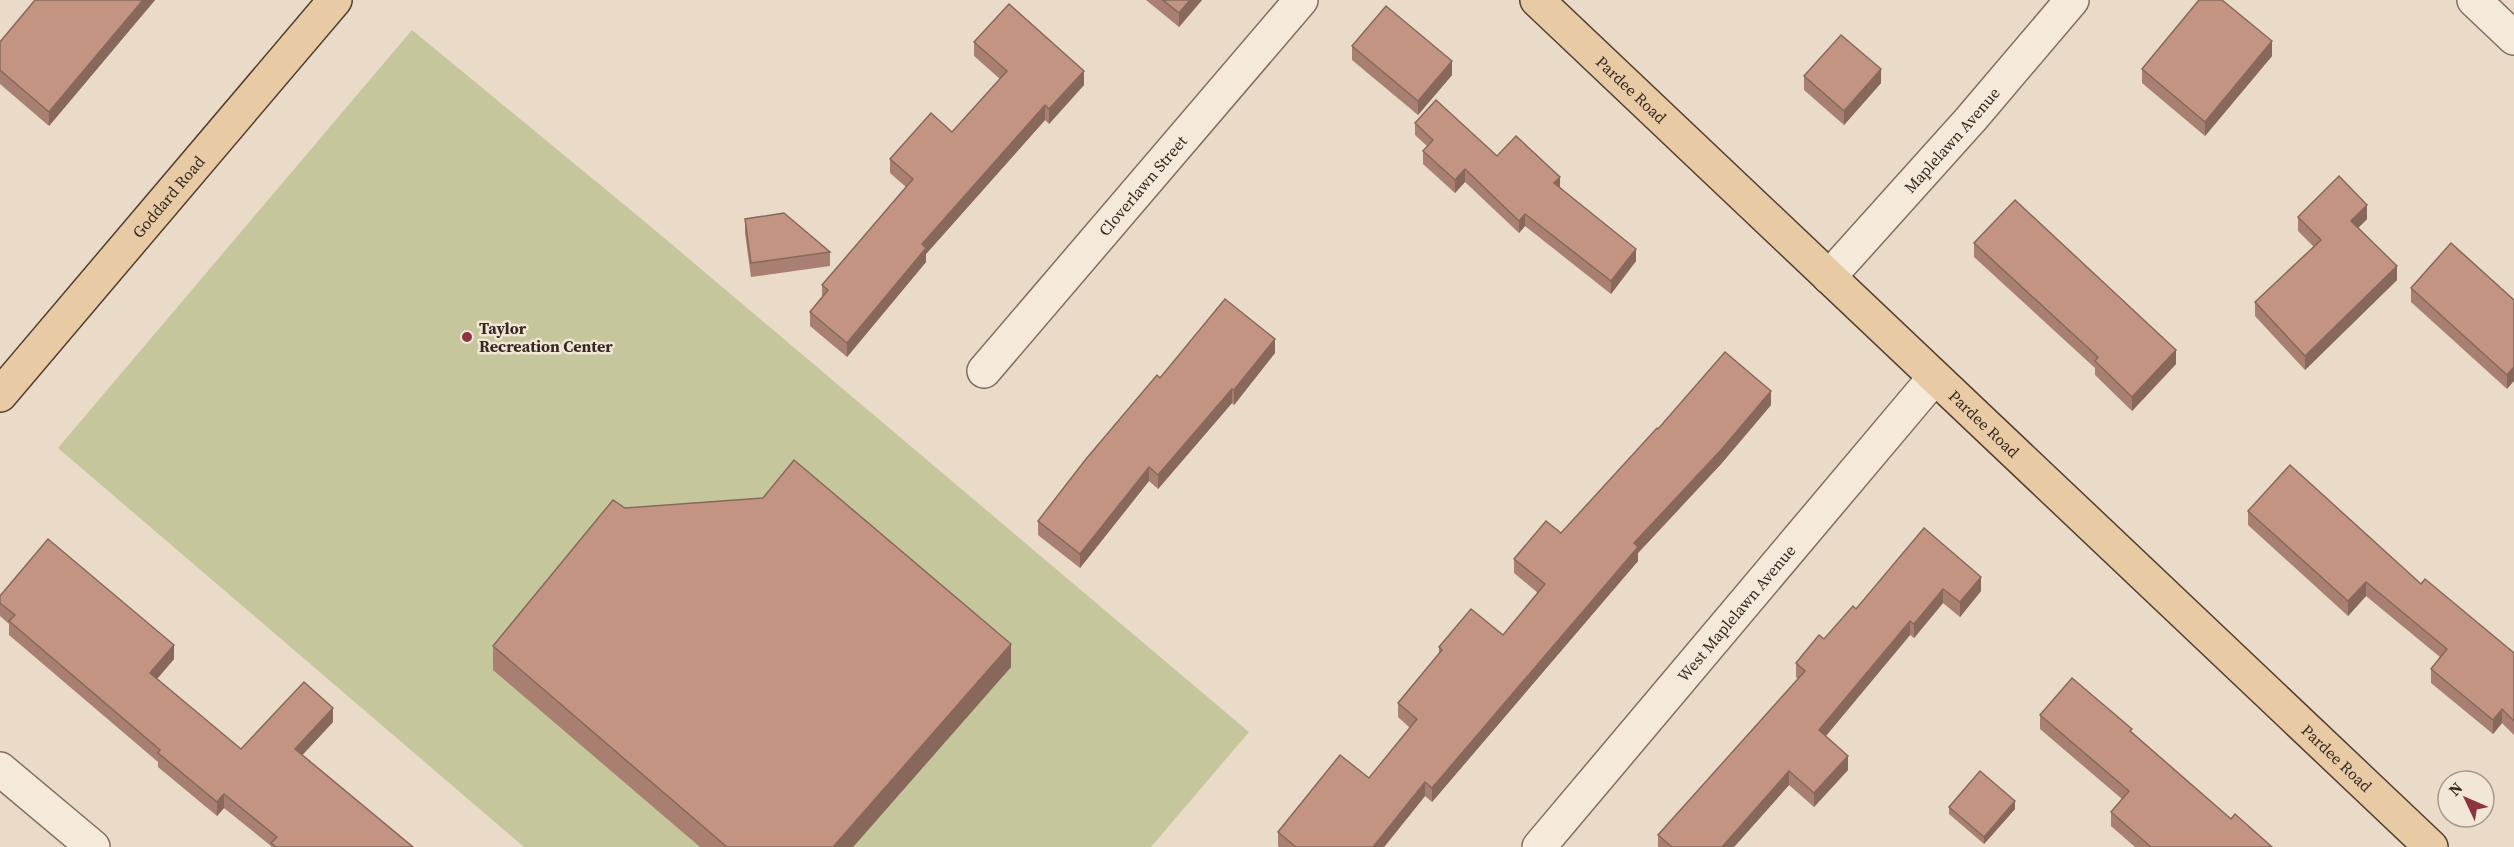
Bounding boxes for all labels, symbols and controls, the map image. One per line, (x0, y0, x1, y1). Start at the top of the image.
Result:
street label: Pardee Road (1591, 51, 1671, 128)
street label: Maplelawn Avenue (1899, 82, 2005, 198)
street label: Cloverlawn Street (1093, 130, 1192, 240)
street label: Goddard Road (127, 151, 209, 243)
place label: Taylor Recreation Center (479, 317, 613, 357)
marker: Taylor Recreation Center (460, 330, 474, 344)
street label: Pardee Road (1944, 385, 2024, 462)
street label: West Maplelawn Avenue (1672, 540, 1800, 686)
street label: Pardee Road (2297, 719, 2377, 797)
north arrow (2436, 769, 2496, 829)
text: N (2443, 776, 2467, 800)

